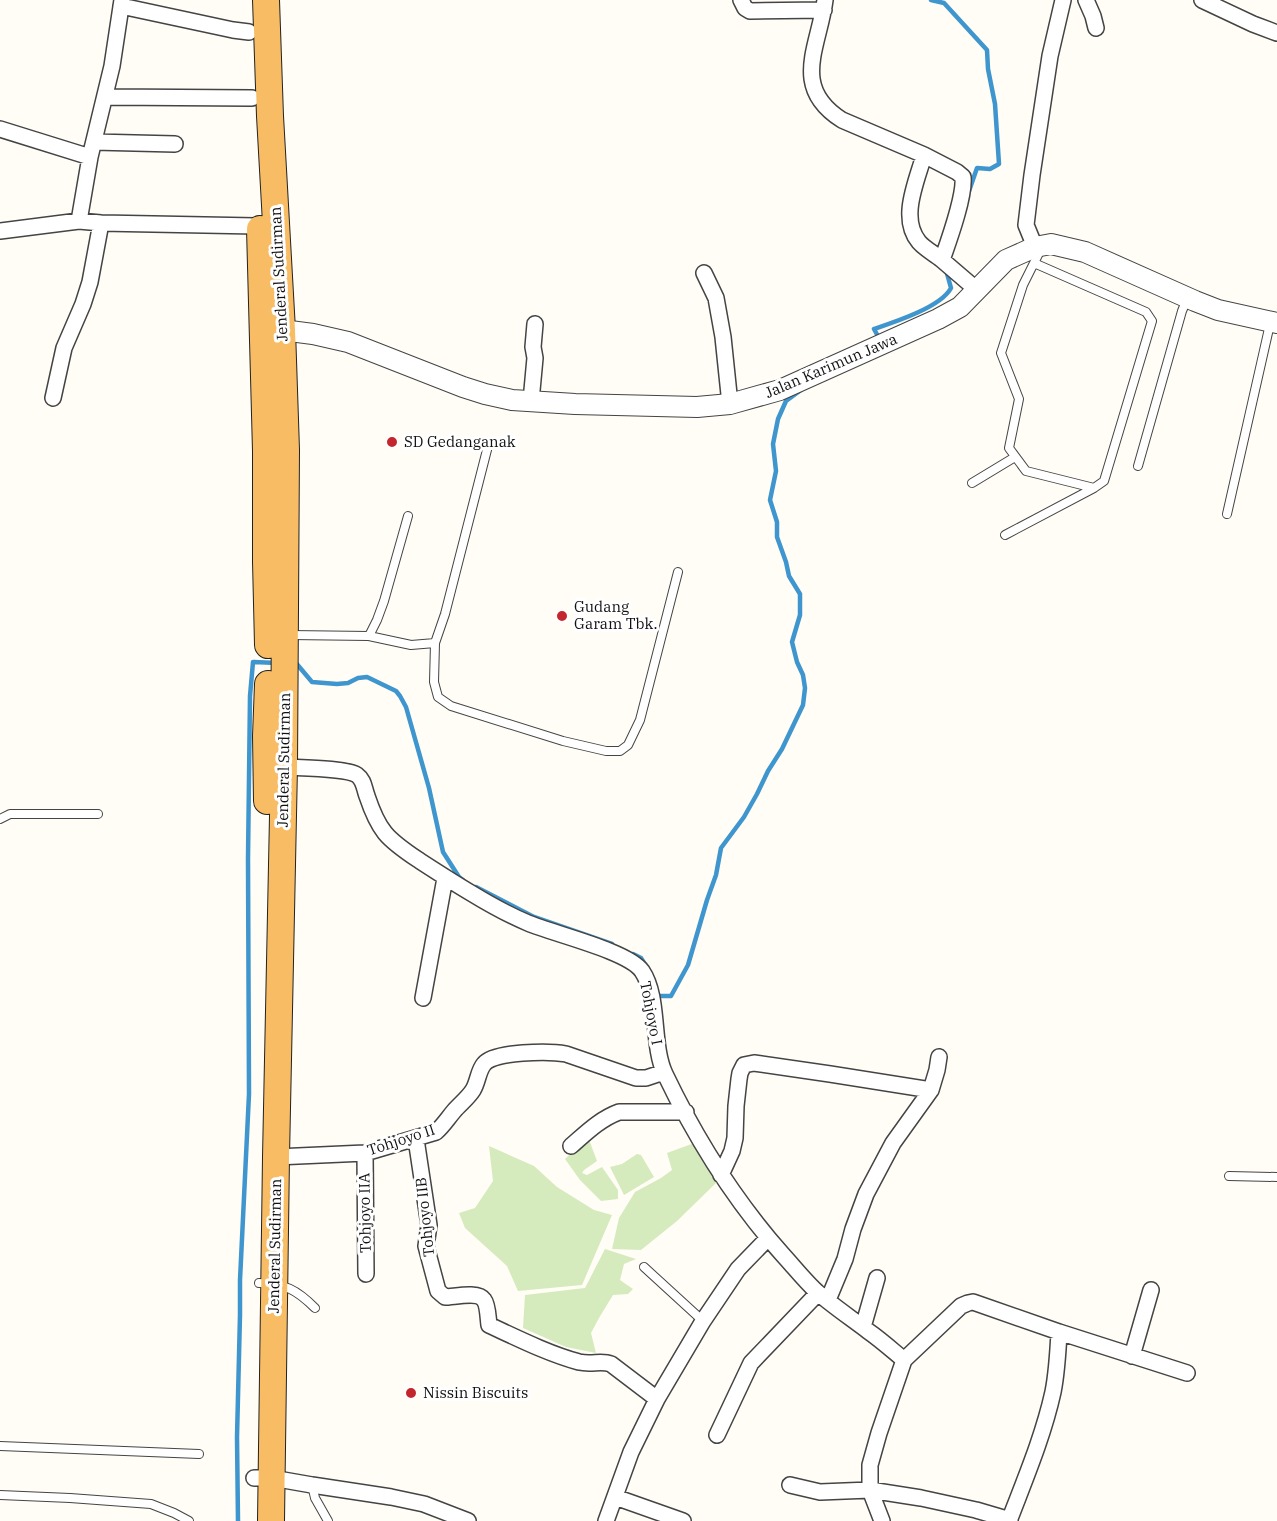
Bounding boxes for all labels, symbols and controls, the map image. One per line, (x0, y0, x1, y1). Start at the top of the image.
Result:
street label: Jenderal Sudirman (265, 206, 292, 342)
street label: Jalan Karimun Jawa (762, 329, 900, 402)
place label: SD Gedanganak (404, 432, 516, 451)
marker: SD Gedanganak (385, 435, 399, 449)
place label: Gudang Garam Tbk. (574, 597, 658, 633)
marker: Gudang Garam Tbk. (555, 609, 569, 623)
street label: Jenderal Sudirman (273, 692, 294, 828)
street label: Tohjoyo I (636, 979, 667, 1047)
street label: Tohjoyo II (365, 1120, 437, 1159)
street label: Tohjoyo IIA (354, 1172, 375, 1253)
street label: Tohjoyo IIB (411, 1176, 438, 1258)
street label: Jenderal Sudirman (264, 1178, 285, 1314)
place label: Nissin Biscuits (423, 1383, 528, 1402)
marker: Nissin Biscuits (404, 1386, 418, 1400)

